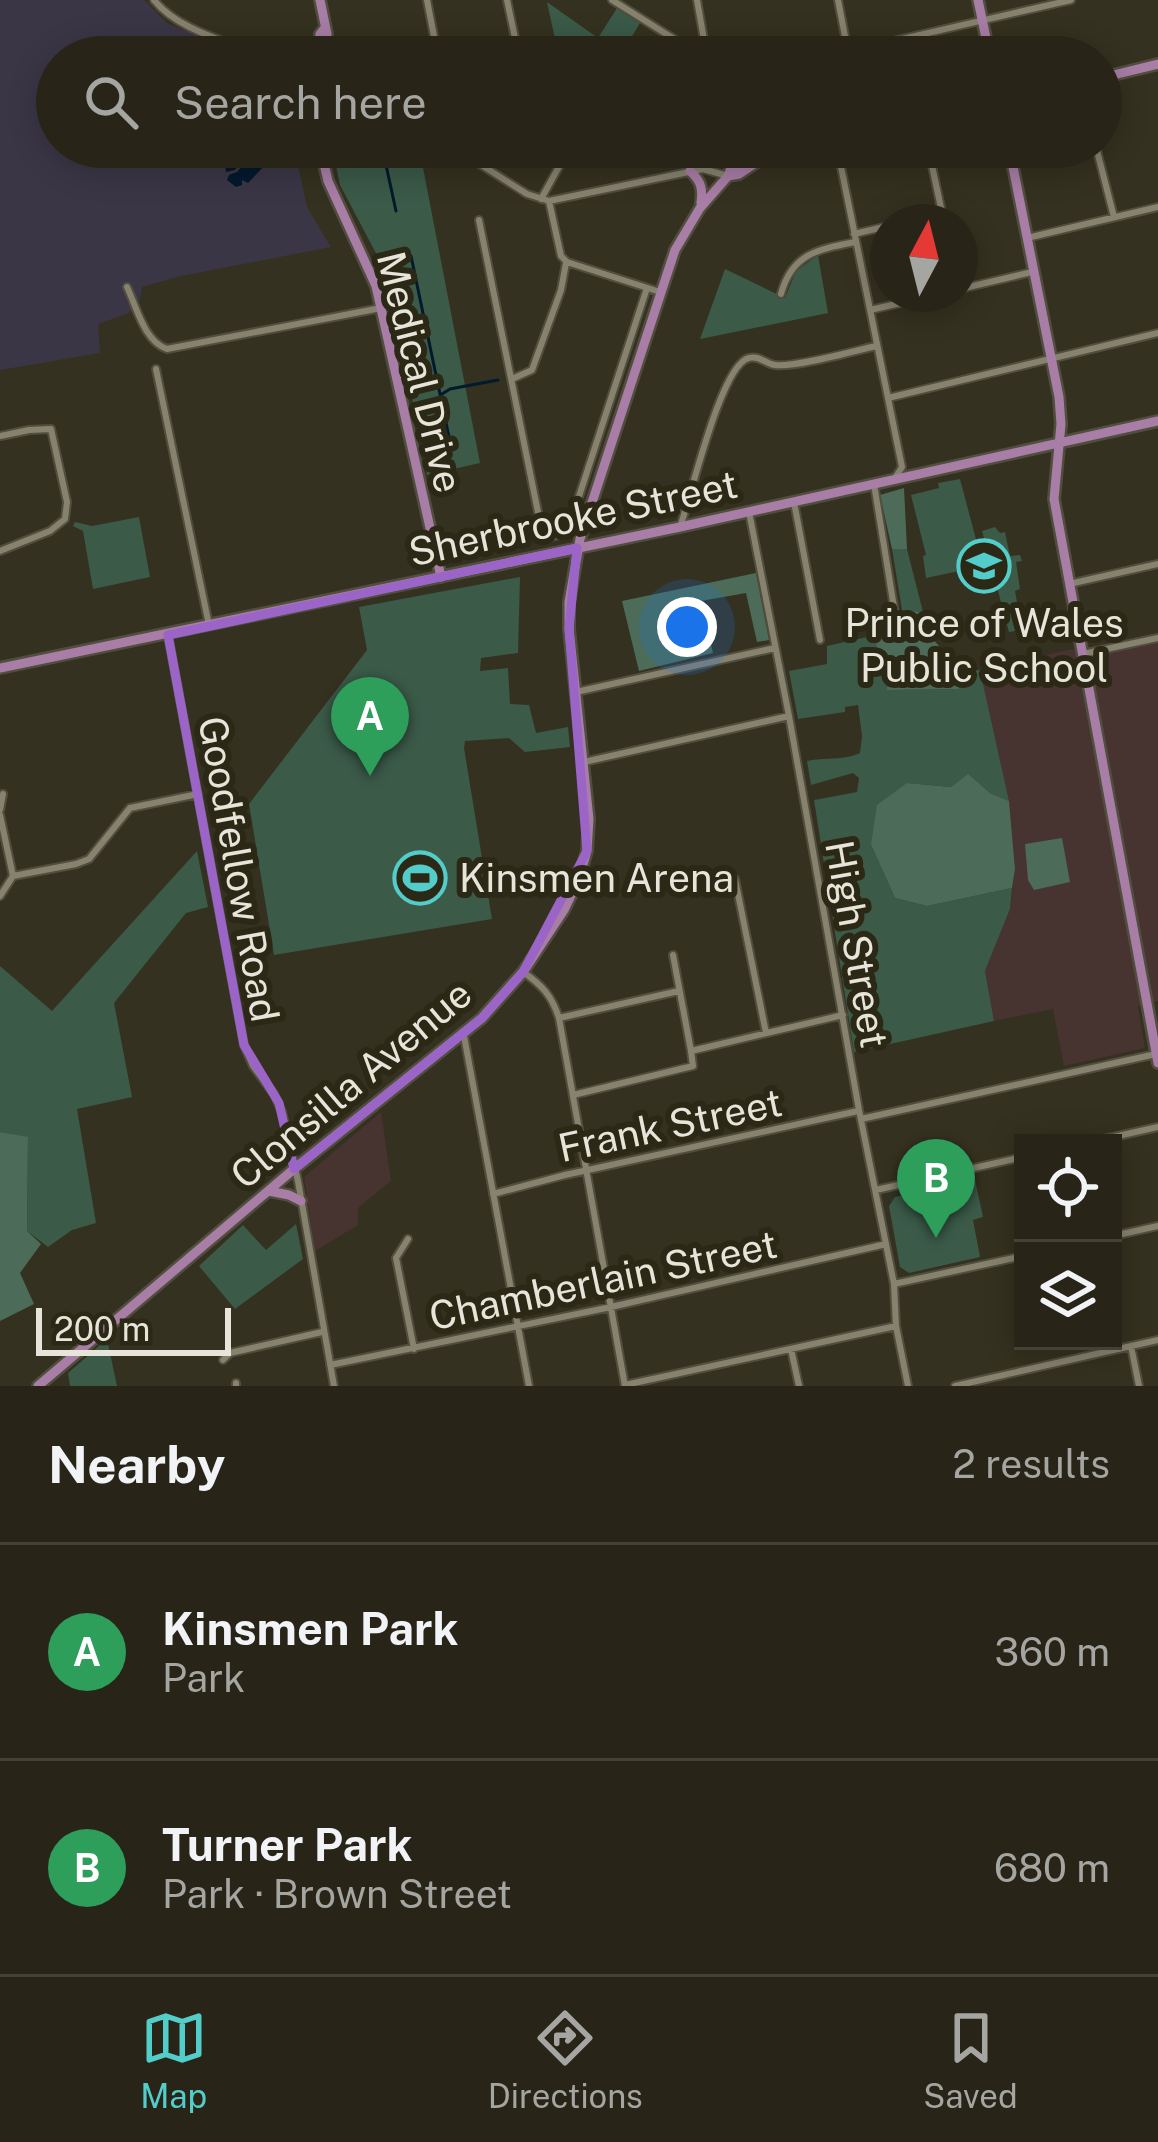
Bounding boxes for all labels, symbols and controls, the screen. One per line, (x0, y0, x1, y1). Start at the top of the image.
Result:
search box (36, 36, 1122, 168)
icon: search (78, 69, 144, 135)
text: Search here (174, 76, 427, 129)
north arrow (870, 204, 978, 312)
street label: Medical Drive (368, 247, 472, 497)
street label: Sherbrooke Street (405, 461, 741, 575)
school or university icon: Prince of Wales Public School (956, 538, 1012, 594)
your location (657, 597, 717, 657)
place label: Prince of Wales Public School (844, 600, 1124, 691)
pin: A (331, 677, 409, 776)
street label: Goodfellow Road (190, 713, 288, 1025)
street label: High Street (816, 837, 898, 1051)
sports icon: Kinsmen Arena (392, 850, 448, 906)
place label: Kinsmen Arena (459, 855, 734, 901)
street label: Clonsilla Avenue (221, 970, 481, 1198)
street label: Frank Street (554, 1079, 786, 1171)
map controls (1014, 1134, 1122, 1350)
button: locate (1014, 1134, 1122, 1242)
pin: B (897, 1139, 975, 1238)
street label: Chamberlain Street (425, 1221, 781, 1339)
button: layers (1014, 1242, 1122, 1350)
scale bar (36, 1302, 231, 1355)
text: 200 m (54, 1310, 150, 1348)
text: Nearby (48, 1435, 225, 1494)
text: 2 results (953, 1441, 1110, 1487)
text: Kinsmen Park (162, 1602, 459, 1655)
text: A (73, 1629, 101, 1675)
text: 360 m (995, 1629, 1110, 1675)
text: Park (162, 1655, 245, 1701)
text: Turner Park (162, 1818, 413, 1871)
text: B (74, 1845, 100, 1891)
text: 680 m (994, 1845, 1110, 1891)
text: Park · Brown Street (162, 1871, 512, 1917)
tab: Map (140, 2005, 207, 2115)
tab: Directions (488, 2005, 643, 2115)
tab: Saved (923, 2005, 1018, 2115)

